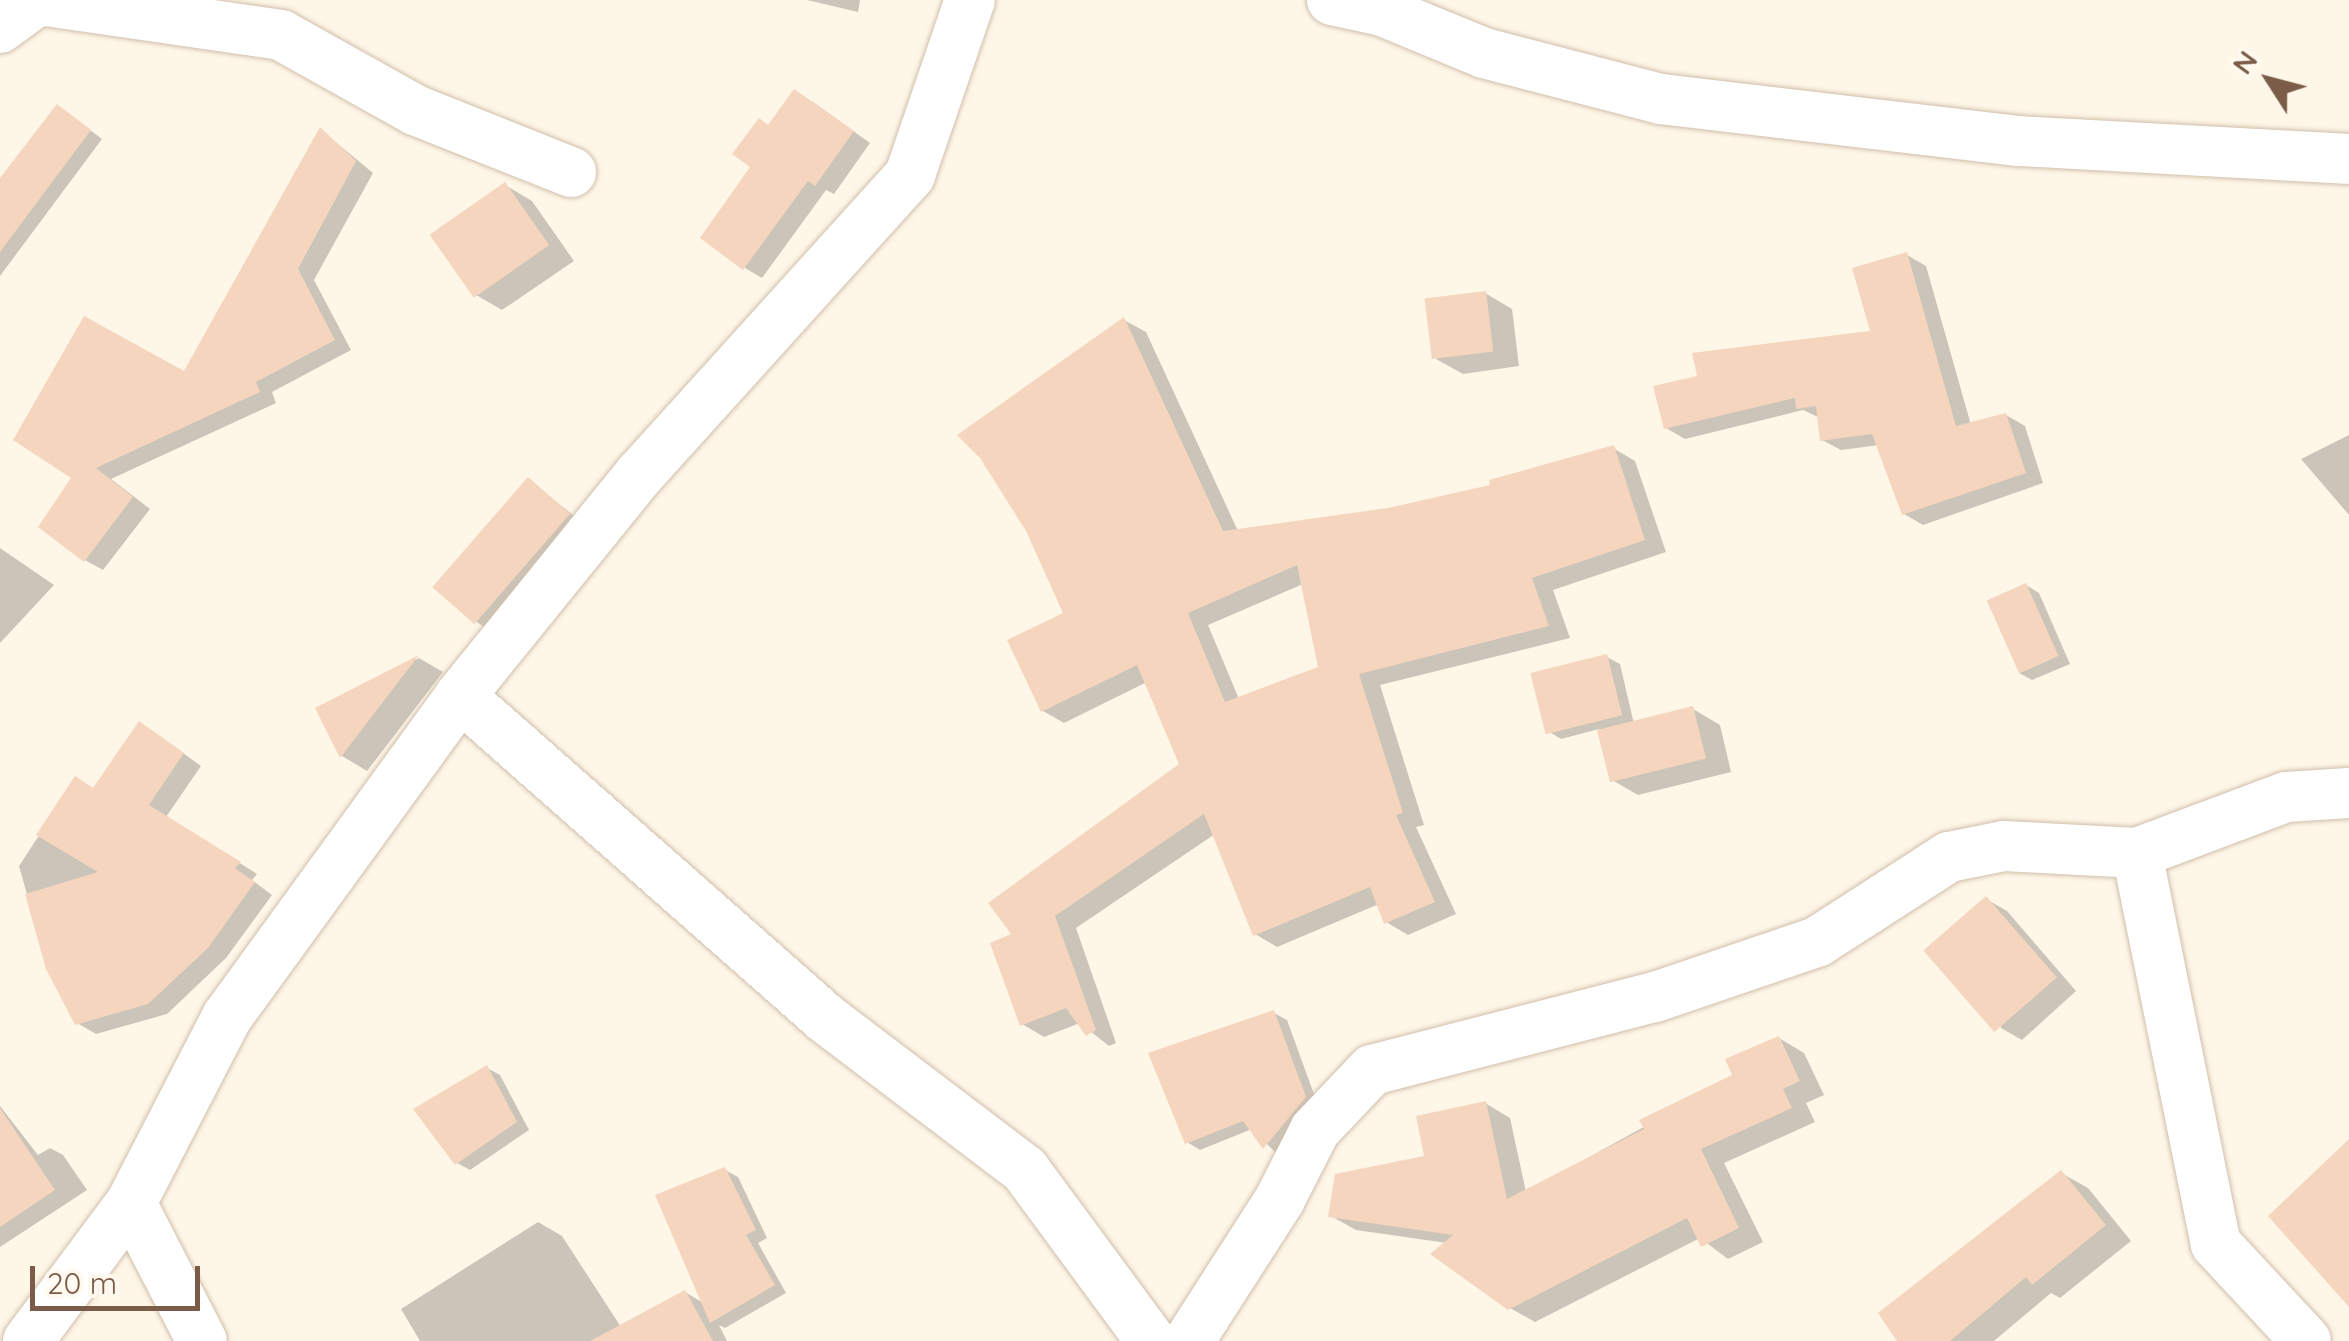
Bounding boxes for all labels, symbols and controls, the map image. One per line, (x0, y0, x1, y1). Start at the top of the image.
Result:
north arrow (2219, 30, 2319, 130)
text: N (2224, 43, 2265, 81)
scale bar (35, 1246, 205, 1308)
text: 20 m (47, 1264, 117, 1302)

